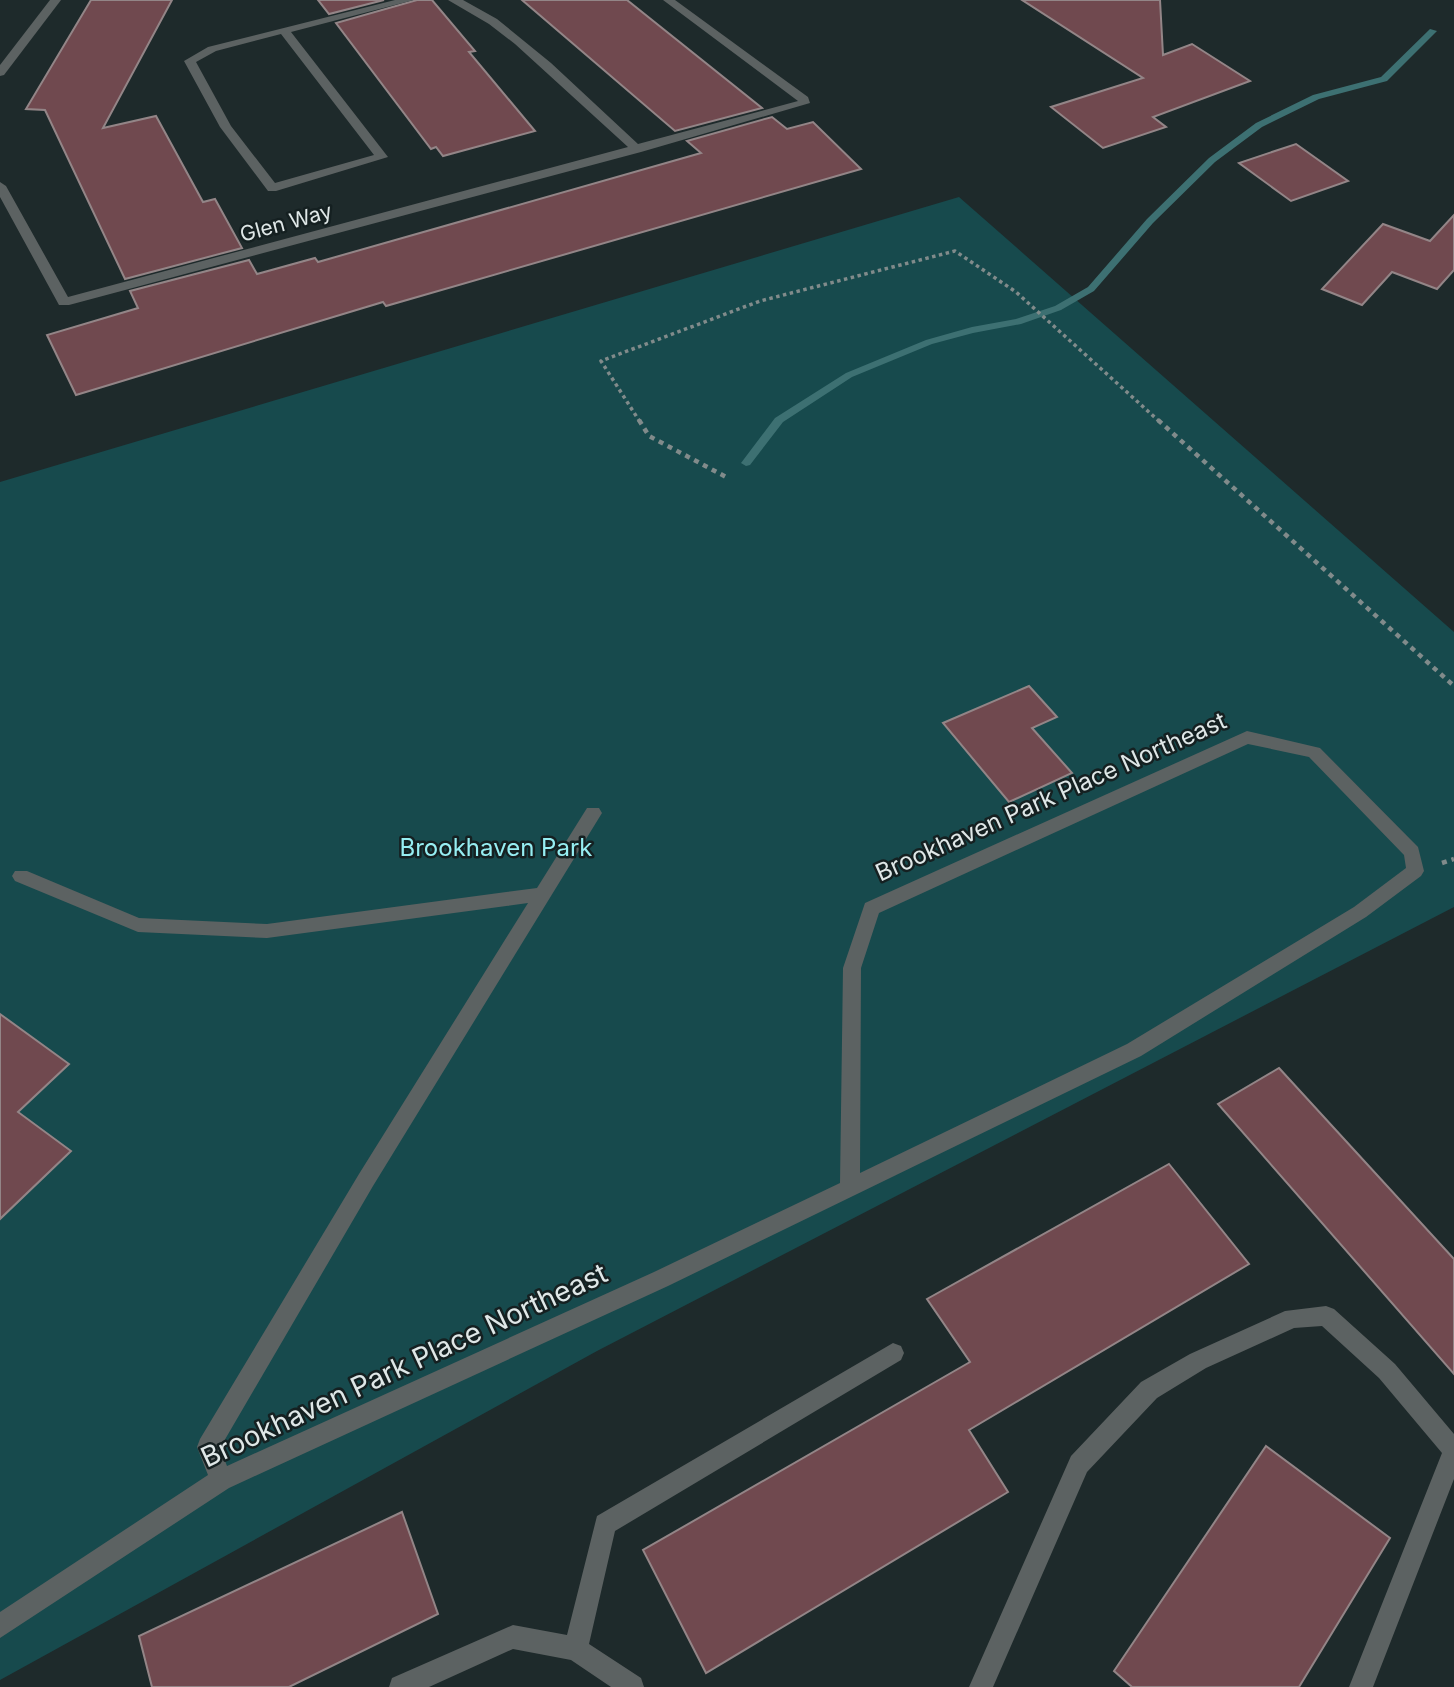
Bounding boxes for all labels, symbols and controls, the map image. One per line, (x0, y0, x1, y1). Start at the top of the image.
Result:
street label: Glen Way (237, 198, 335, 247)
street label: Brookhaven Park Place Northeast (871, 706, 1231, 887)
park label: Brookhaven Park (400, 833, 592, 862)
street label: Brookhaven Park Place Northeast (195, 1256, 613, 1474)

